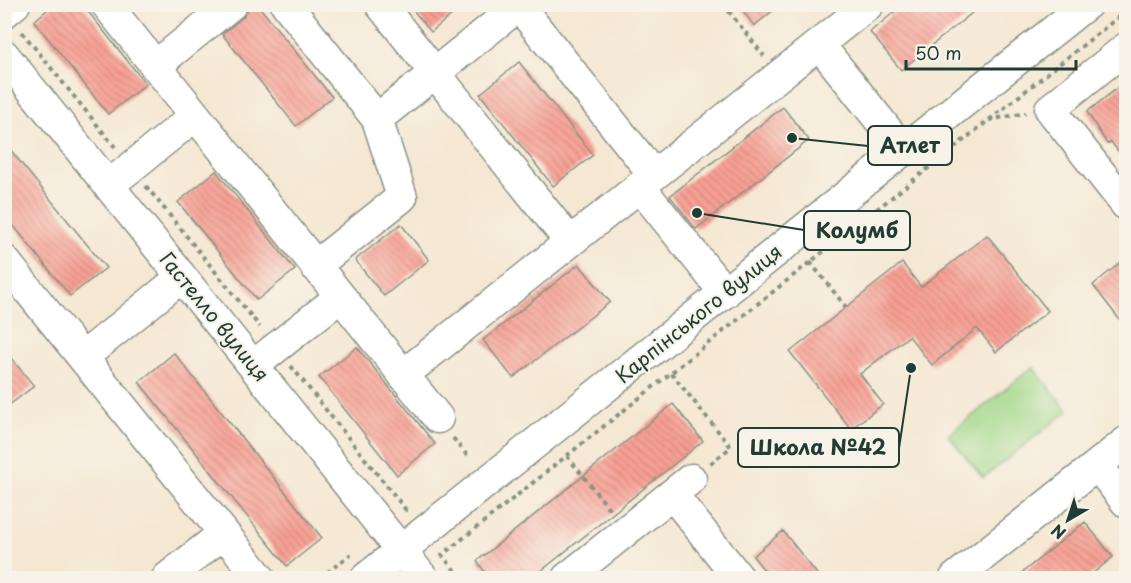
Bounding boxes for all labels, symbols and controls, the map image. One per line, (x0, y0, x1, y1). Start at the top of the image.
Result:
scale bar (906, 33, 1076, 71)
text: 50 m (915, 39, 962, 66)
callout: Атлет (868, 126, 952, 165)
text: Атлет (880, 128, 941, 160)
callout: Колумб (804, 211, 910, 250)
text: Колумб (816, 213, 899, 245)
street label: Карпінського вулиця (609, 237, 788, 390)
street label: Гастелло вулиця (153, 245, 277, 388)
callout: Школа №42 (738, 428, 899, 467)
text: Школа №42 (750, 430, 887, 462)
north arrow (1038, 490, 1098, 550)
text: N (1045, 519, 1070, 546)

